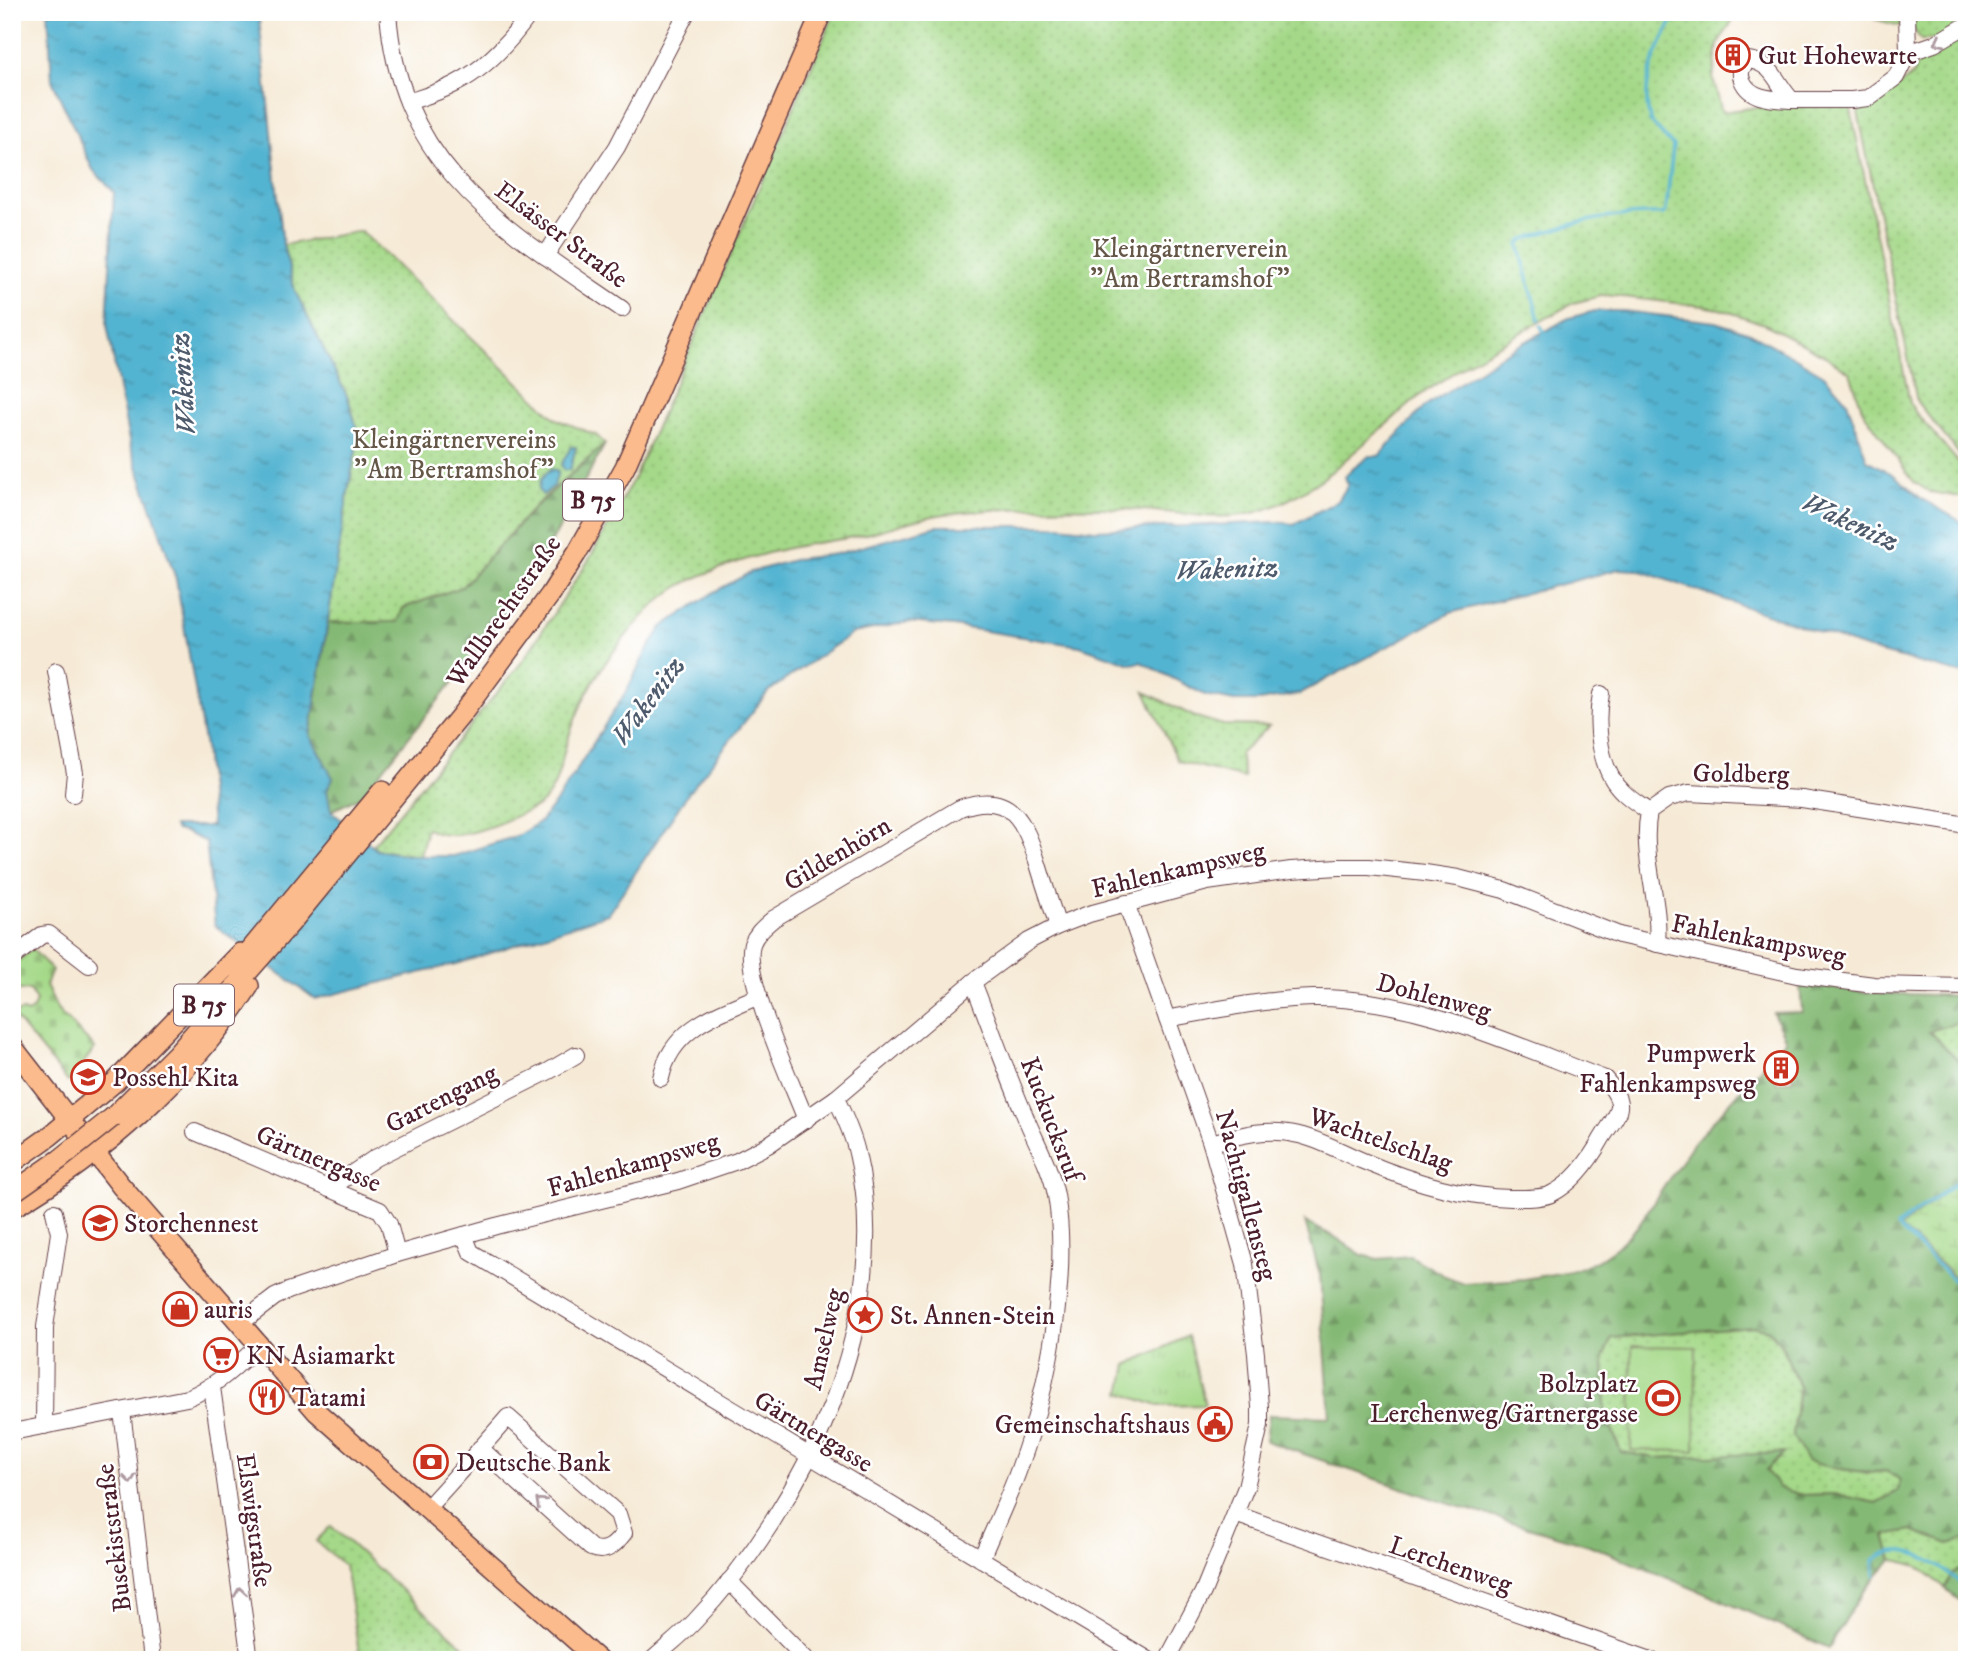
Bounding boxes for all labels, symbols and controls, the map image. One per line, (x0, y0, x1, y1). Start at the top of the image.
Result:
one-way arrow (1934, 33, 1946, 47)
building icon: Gut Hohewarte (1714, 36, 1752, 74)
place label: Gut Hohewarte (1758, 40, 1917, 73)
street label: Elsässer Straße (488, 174, 634, 296)
park label: Kleingärtnerverein "Am Bertramshof" (1090, 233, 1290, 296)
water label: Wakenitz (162, 331, 205, 437)
park label: Kleingärtnervereins "Am Bertramshof" (352, 424, 556, 487)
road number: B 75 (563, 480, 623, 520)
water label: Wakenitz (1796, 485, 1905, 560)
street label: Wallbrechtstraße (439, 529, 569, 695)
water label: Wakenitz (1175, 550, 1279, 589)
water label: Wakenitz (603, 649, 693, 753)
street label: Goldberg (1692, 757, 1790, 792)
street label: Gildenhörn (778, 809, 898, 899)
street label: Fahlenkampsweg (1088, 834, 1269, 906)
street label: Fahlenkampsweg (1669, 907, 1849, 974)
street label: Dohlenweg (1373, 966, 1495, 1029)
road number: B 75 (174, 985, 234, 1026)
place label: Pumpwerk Fahlenkampsweg (1579, 1038, 1756, 1101)
building icon: Pumpwerk Fahlenkampsweg (1762, 1049, 1800, 1087)
street label: Kuckucksruf (1012, 1053, 1091, 1190)
street label: Gartengang (380, 1057, 504, 1142)
school or university icon: Possehl Kita (69, 1058, 107, 1096)
place label: Possehl Kita (112, 1062, 239, 1095)
street label: Wachtelschlag (1303, 1100, 1457, 1181)
street label: Nachtigallensteg (1207, 1106, 1284, 1285)
street label: Gärtnergasse (251, 1118, 386, 1201)
street label: Fahlenkampsweg (544, 1125, 723, 1206)
school or university icon: Storchennest (81, 1204, 119, 1242)
place label: Storchennest (124, 1208, 258, 1241)
street label: Amselweg (797, 1285, 852, 1393)
shop icon: auris (161, 1290, 199, 1328)
place label: auris (204, 1294, 253, 1327)
place icon: St. Annen-Stein (846, 1296, 884, 1334)
place label: St. Annen-Stein (890, 1300, 1056, 1333)
supermarket icon: KN Asiamarkt (202, 1336, 240, 1374)
place label: KN Asiamarkt (246, 1340, 395, 1373)
place label: Bolzplatz Lerchenweg/Gärtnergasse (1370, 1368, 1638, 1431)
restaurant icon: Tatami (248, 1378, 286, 1416)
sports icon: Bolzplatz Lerchenweg/Gärtnergasse (1644, 1379, 1682, 1417)
place label: Tatami (292, 1382, 366, 1415)
street label: Gärtnergasse (748, 1384, 879, 1481)
public building icon: Gemeinschaftshaus (1196, 1405, 1234, 1443)
place label: Gemeinschaftshaus (995, 1409, 1190, 1442)
bank icon: Deutsche Bank (412, 1443, 450, 1481)
place label: Deutsche Bank (456, 1447, 611, 1480)
street label: Elswigstraße (228, 1451, 279, 1589)
street label: Busekiststraße (89, 1462, 140, 1614)
one-way arrow (123, 1473, 138, 1485)
one-way arrow (535, 1498, 548, 1510)
street label: Lerchenweg (1385, 1529, 1517, 1602)
one-way arrow (233, 1586, 248, 1598)

